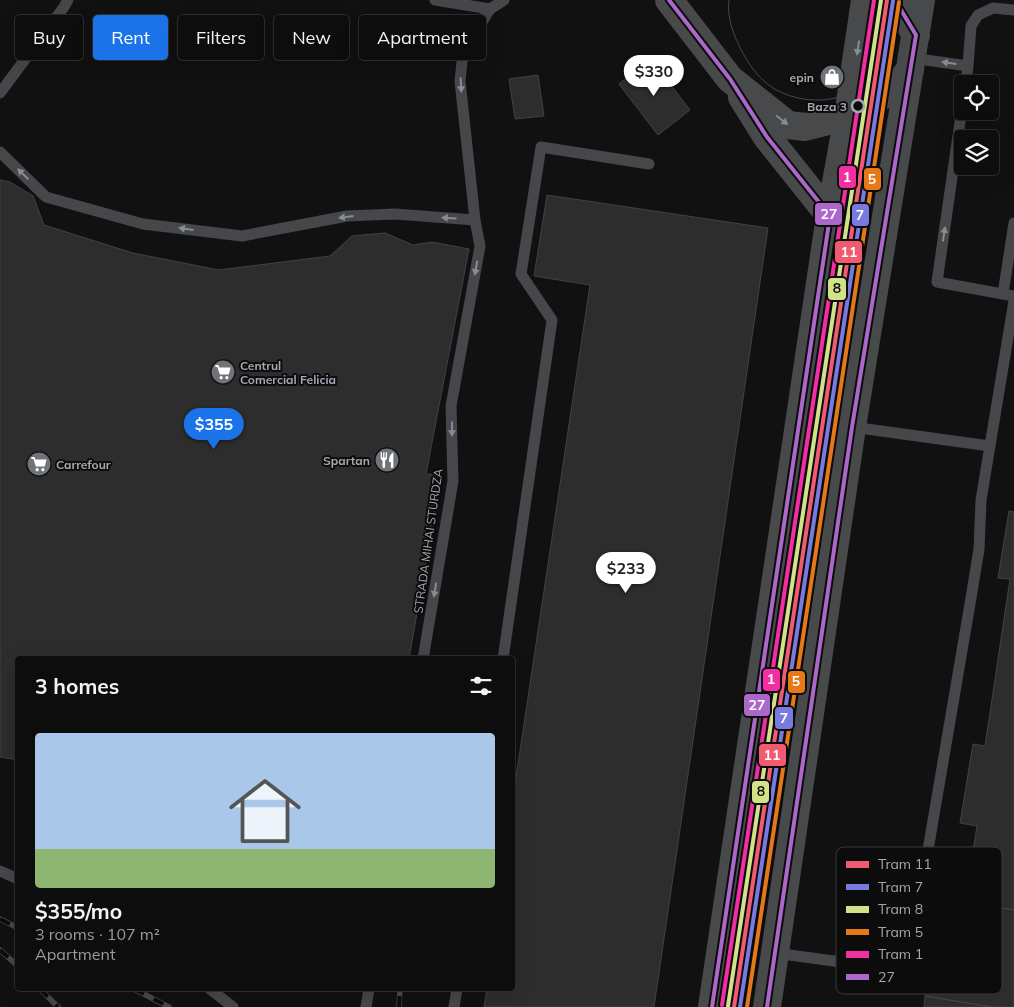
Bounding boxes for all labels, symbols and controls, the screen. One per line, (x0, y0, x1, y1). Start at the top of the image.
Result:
chip: Buy (15, 15, 83, 60)
chip: Rent (93, 15, 168, 60)
chip: Filters (178, 15, 264, 60)
chip: New (274, 15, 349, 60)
chip: Apartment (359, 15, 486, 60)
one-way arrow (854, 41, 862, 57)
pin: $330 (624, 54, 684, 97)
one-way arrow (941, 59, 957, 67)
text: $330 (635, 61, 673, 81)
shop icon: epin (819, 64, 845, 90)
place label: epin (790, 70, 814, 85)
map controls (954, 75, 999, 175)
button: locate (954, 75, 999, 120)
one-way arrow (457, 77, 465, 93)
place label: Baza 3 (807, 99, 847, 114)
marker: Baza 3 (851, 99, 865, 113)
one-way arrow (775, 115, 789, 125)
button: layers (954, 130, 999, 175)
line badge: 1 (838, 165, 857, 189)
line badge: 5 (863, 167, 882, 191)
one-way arrow (17, 168, 29, 180)
text: 1 (843, 168, 851, 186)
text: 5 (868, 170, 876, 188)
line badge: 27 (814, 202, 843, 226)
line badge: 7 (851, 203, 870, 227)
text: 27 (821, 205, 837, 223)
text: 7 (856, 206, 864, 224)
one-way arrow (338, 213, 354, 221)
one-way arrow (440, 214, 456, 222)
one-way arrow (177, 225, 193, 233)
one-way arrow (940, 226, 948, 242)
line badge: 11 (834, 240, 863, 264)
text: 11 (841, 243, 857, 261)
one-way arrow (471, 261, 479, 277)
line badge: 8 (827, 277, 847, 301)
text: 8 (833, 279, 841, 297)
place label: Centrul Comercial Felicia (240, 358, 336, 387)
supermarket icon: Centrul Comercial Felicia (210, 359, 236, 385)
pin: $355 (184, 408, 244, 450)
text: $355 (195, 414, 233, 434)
one-way arrow (448, 421, 456, 437)
restaurant icon: Spartan (374, 447, 400, 473)
supermarket icon: Carrefour (26, 451, 52, 477)
place label: Spartan (323, 453, 370, 468)
place label: Carrefour (56, 457, 111, 472)
street label: STRADA MIHAI STURDZA (410, 467, 446, 614)
pin: $233 (596, 552, 656, 594)
text: $233 (607, 558, 645, 578)
one-way arrow (430, 582, 438, 598)
line badge: 1 (762, 668, 781, 692)
text: 1 (767, 670, 775, 688)
line badge: 5 (787, 670, 806, 694)
icon: filters (467, 672, 495, 700)
text: 5 (792, 672, 800, 690)
text: 3 homes (35, 673, 119, 699)
line badge: 27 (743, 693, 771, 717)
text: 27 (749, 696, 765, 714)
line badge: 7 (774, 706, 794, 730)
text: 7 (780, 709, 788, 727)
line badge: 11 (758, 743, 787, 767)
text: 11 (764, 746, 780, 764)
icon: home (220, 766, 310, 856)
line badge: 8 (751, 780, 770, 804)
text: 8 (757, 782, 765, 800)
legend (836, 847, 1002, 994)
text: Tram 11 (878, 855, 932, 873)
text: Tram 7 (878, 878, 923, 896)
text: $355/mo (35, 898, 122, 924)
text: Tram 8 (878, 900, 923, 918)
text: Tram 5 (878, 923, 923, 941)
text: 3 rooms · 107 m² (35, 924, 160, 944)
text: Apartment (35, 944, 116, 964)
text: Tram 1 (878, 945, 923, 963)
text: 27 (878, 968, 895, 986)

